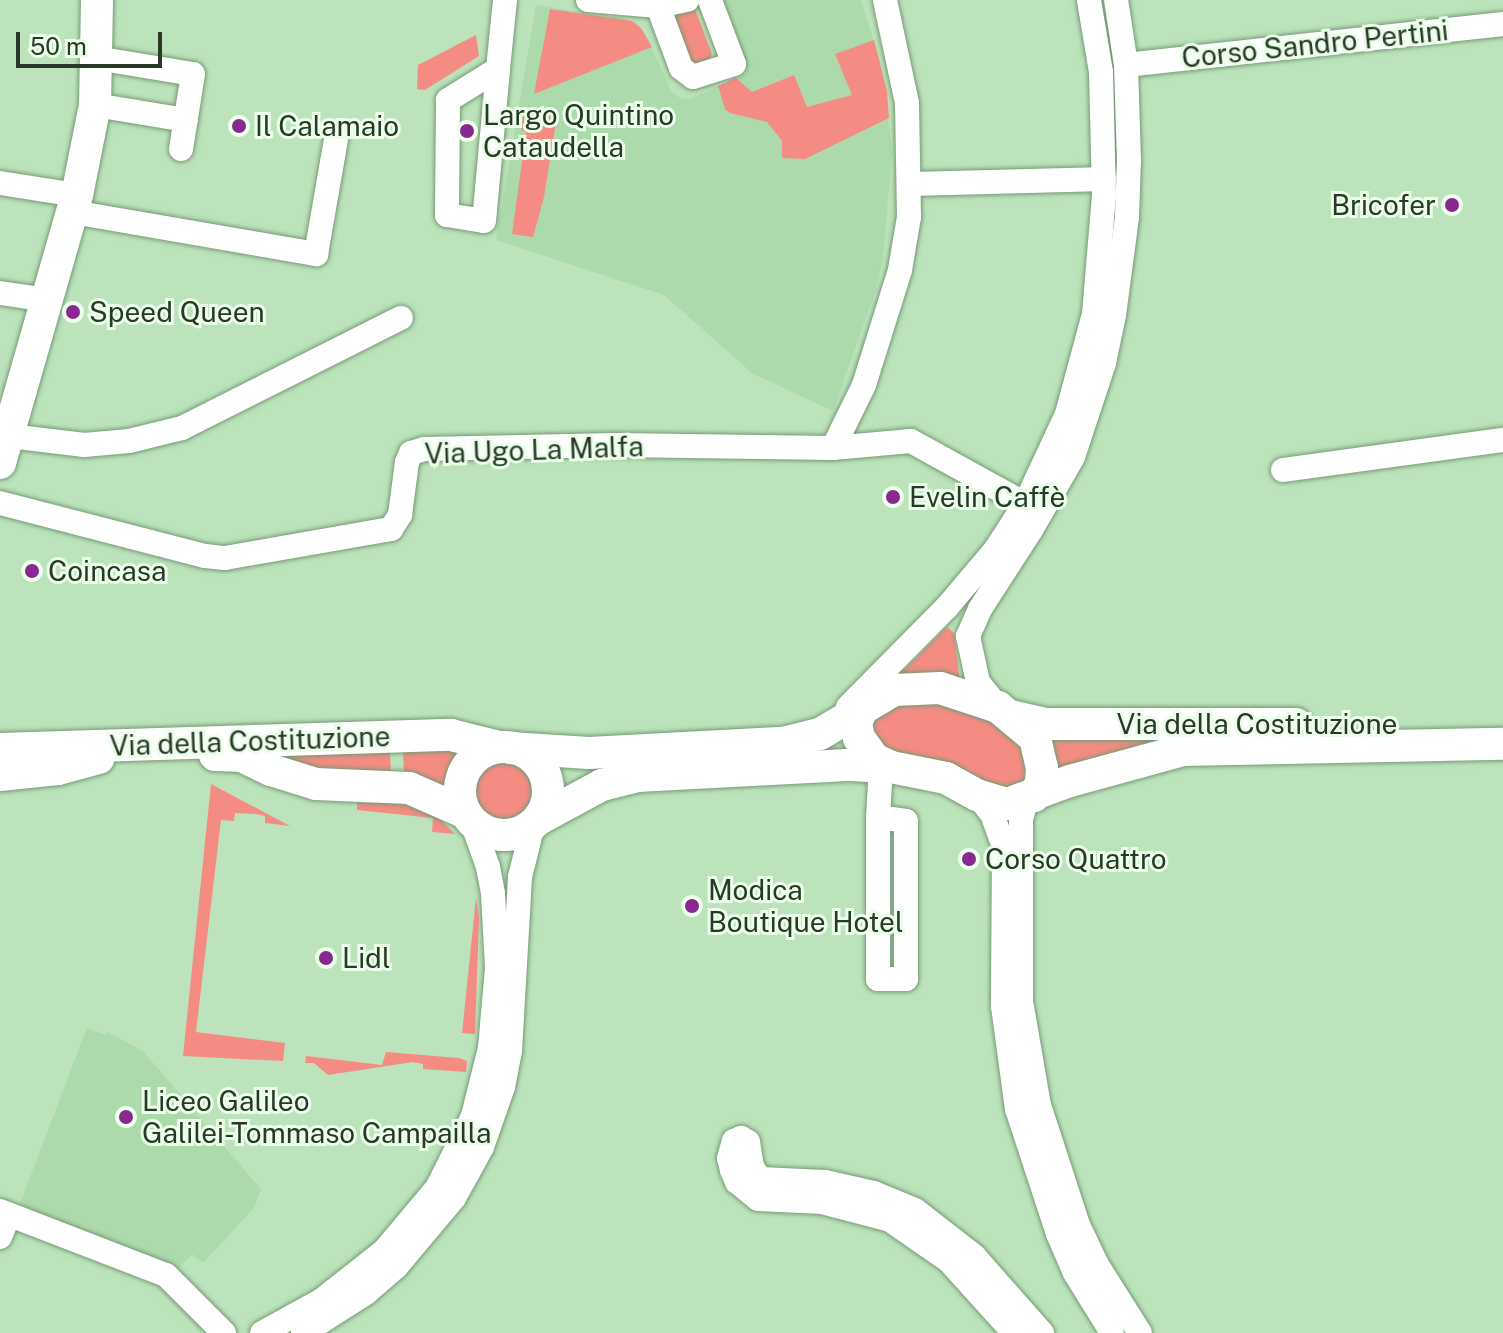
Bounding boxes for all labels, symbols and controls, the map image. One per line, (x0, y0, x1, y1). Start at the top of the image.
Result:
street label: Corso Sandro Pertini (1180, 13, 1450, 75)
scale bar (20, 16, 166, 66)
text: 50 m (30, 32, 87, 60)
place label: Largo Quintino Cataudella (483, 98, 674, 164)
place label: Il Calamaio (255, 109, 399, 143)
marker: Il Calamaio (230, 117, 248, 135)
marker: Largo Quintino Cataudella (458, 122, 476, 140)
place label: Bricofer (1331, 188, 1436, 222)
marker: Bricofer (1443, 196, 1461, 214)
place label: Speed Queen (89, 295, 265, 329)
marker: Speed Queen (64, 303, 82, 321)
street label: Via Ugo La Malfa (424, 429, 644, 471)
place label: Evelin Caffè (909, 480, 1065, 514)
marker: Evelin Caffè (884, 488, 902, 506)
place label: Coincasa (48, 554, 166, 588)
marker: Coincasa (23, 562, 41, 580)
street label: Via della Costituzione (1116, 707, 1398, 741)
street label: Via della Costituzione (109, 719, 391, 763)
place label: Corso Quattro (985, 842, 1167, 876)
marker: Corso Quattro (960, 850, 978, 868)
place label: Modica Boutique Hotel (708, 873, 904, 939)
marker: Modica Boutique Hotel (683, 897, 701, 915)
place label: Lidl (342, 941, 390, 975)
marker: Lidl (317, 949, 335, 967)
place label: Liceo Galileo Galilei-Tommaso Campailla (142, 1084, 492, 1150)
marker: Liceo Galileo Galilei-Tommaso Campailla (117, 1108, 135, 1126)

